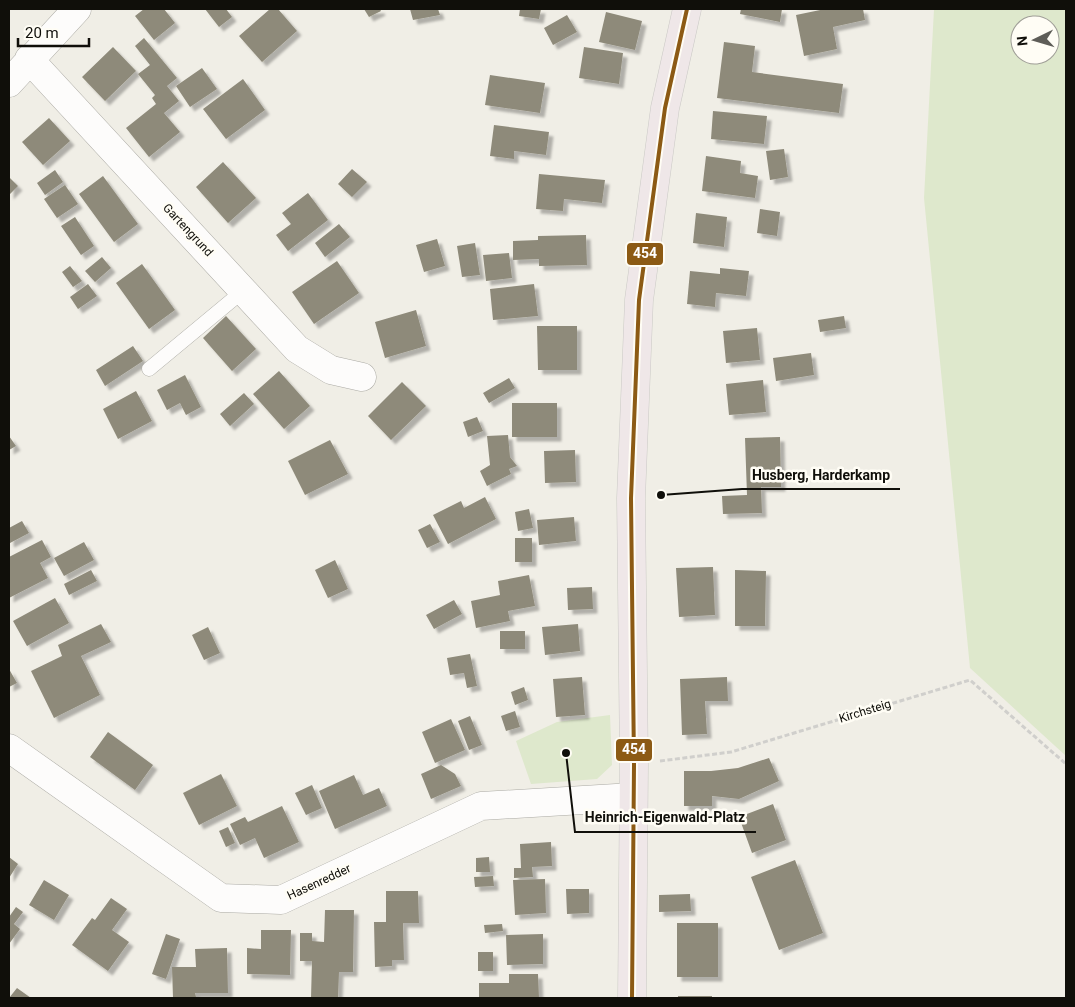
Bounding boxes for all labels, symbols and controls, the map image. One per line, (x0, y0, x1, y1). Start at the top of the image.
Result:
scale bar (18, 15, 89, 47)
north arrow (1010, 15, 1060, 65)
text: 20 m (25, 24, 59, 42)
text: N (1014, 36, 1030, 47)
street label: Gartengrund (160, 201, 216, 259)
line badge: 454 (626, 242, 664, 266)
text: 454 (633, 245, 657, 261)
callout: Husberg, Harderkamp (742, 460, 900, 489)
text: Husberg, Harderkamp (752, 467, 890, 483)
street label: Kirchsteig (837, 696, 893, 726)
line badge: 454 (615, 738, 653, 762)
text: 454 (622, 741, 646, 757)
callout: Heinrich-Eigenwald-Platz (575, 803, 756, 832)
text: Heinrich-Eigenwald-Platz (585, 809, 745, 825)
street label: Hasenredder (285, 861, 353, 903)

